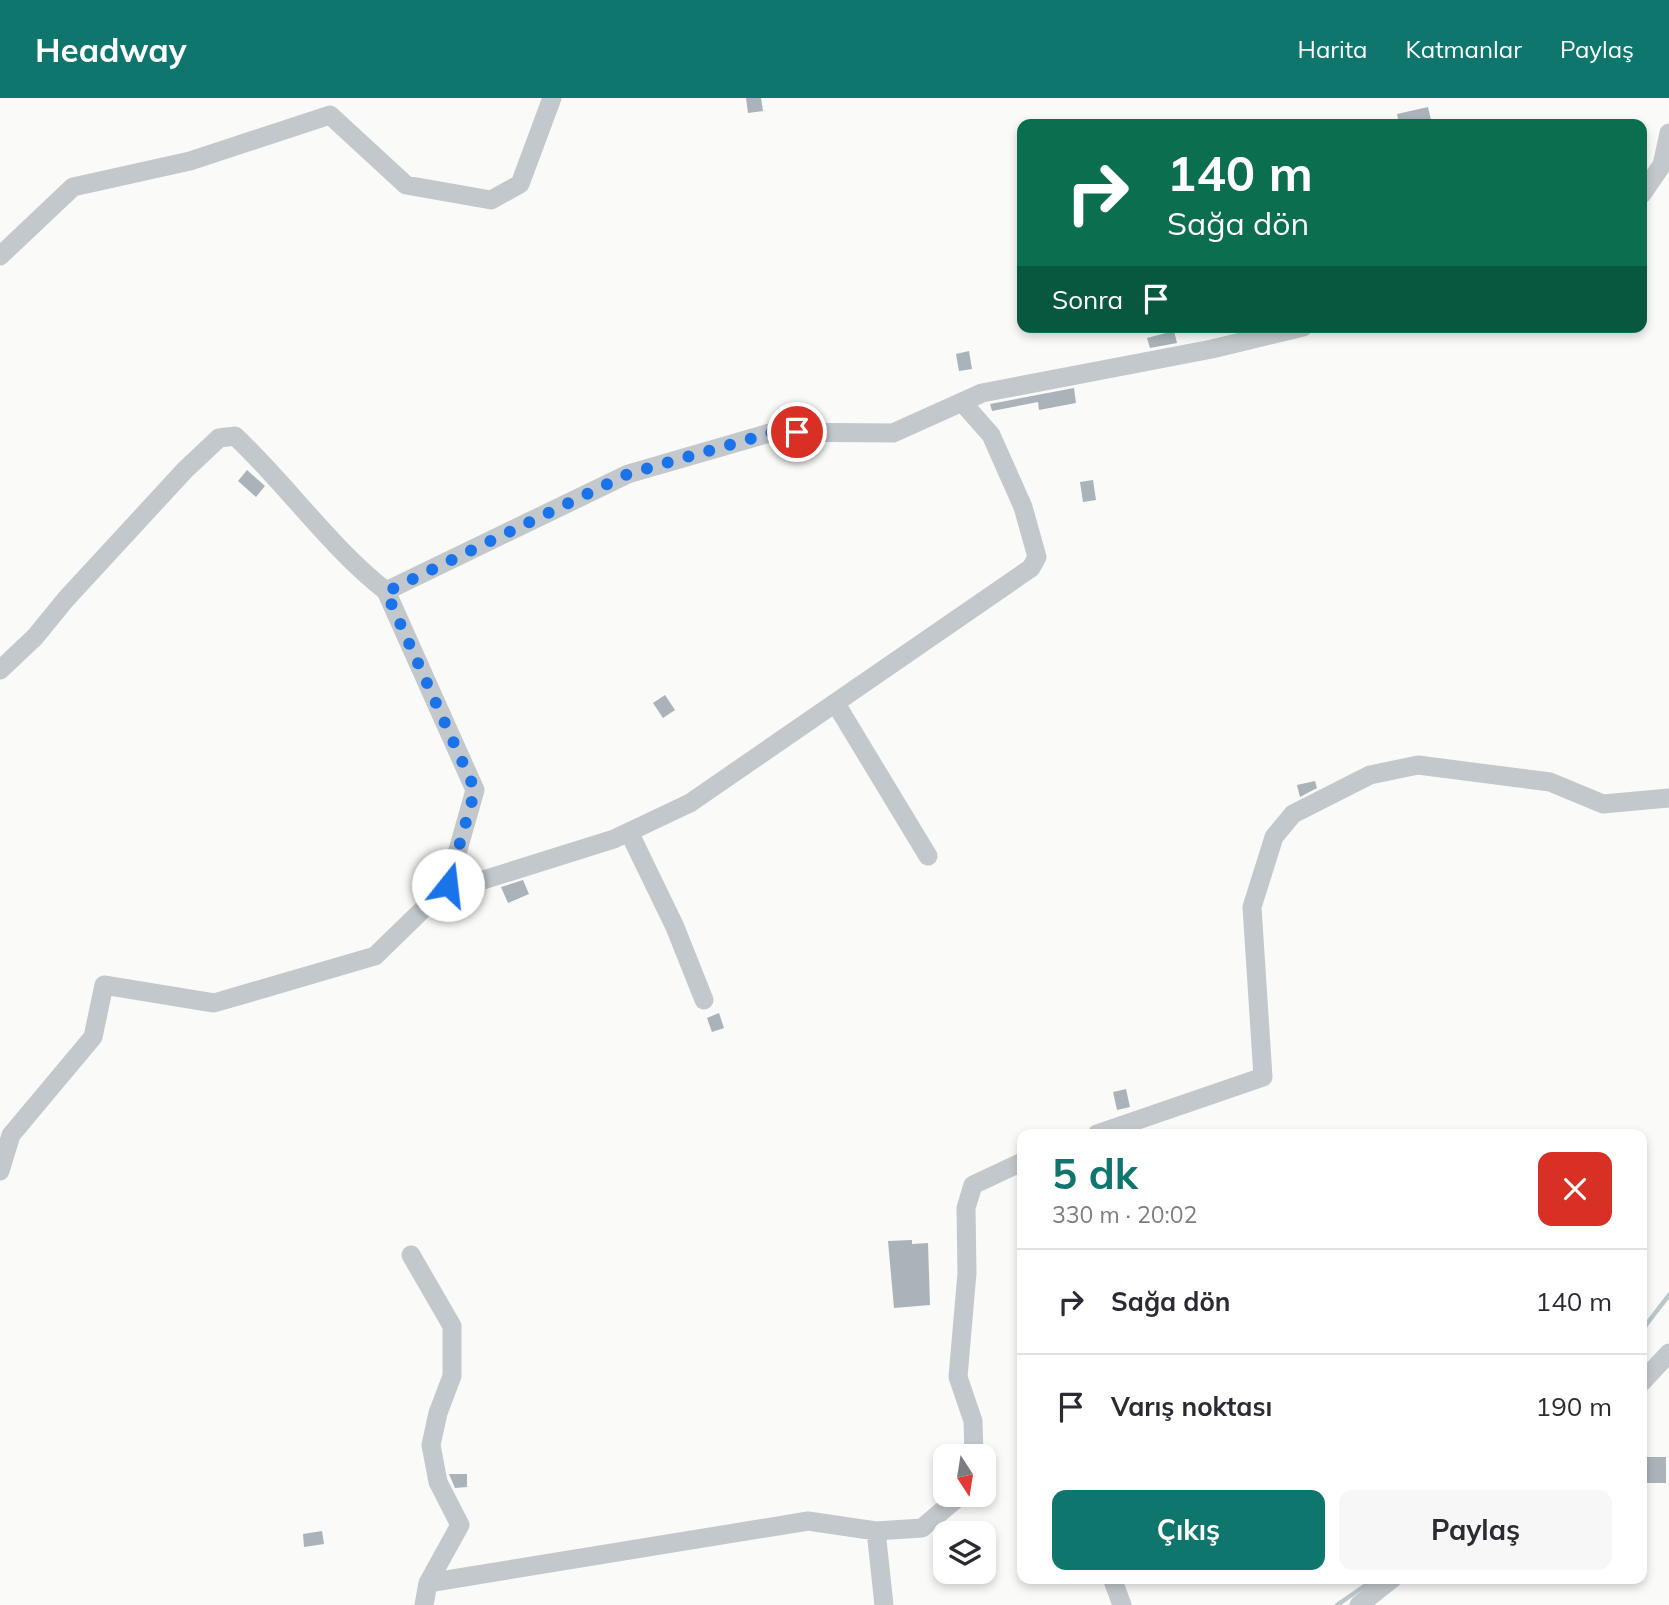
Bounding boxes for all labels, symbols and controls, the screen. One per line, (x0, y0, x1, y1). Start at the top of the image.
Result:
text: Headway (35, 29, 187, 70)
text: Harita (1298, 34, 1368, 64)
text: Katmanlar (1406, 34, 1522, 64)
text: Paylaş (1560, 34, 1634, 64)
text: 140 m (1167, 142, 1313, 203)
icon: right (1052, 147, 1143, 238)
text: Sağa dön (1167, 203, 1309, 243)
icon: arrive (1137, 280, 1175, 318)
text: Sonra (1052, 283, 1123, 316)
pin (767, 402, 827, 462)
icon: arrive (778, 413, 816, 451)
position arrow (411, 848, 485, 922)
text: 5 dk (1052, 1147, 1138, 1200)
button: close (1538, 1152, 1612, 1226)
text: 330 m · 20:02 (1052, 1200, 1197, 1229)
icon: right (1052, 1283, 1090, 1321)
text: Sağa dön (1111, 1285, 1231, 1318)
text: 140 m (1536, 1285, 1612, 1318)
icon: arrive (1052, 1388, 1090, 1426)
text: Varış noktası (1111, 1390, 1272, 1423)
text: 190 m (1536, 1390, 1612, 1423)
north arrow (933, 1444, 996, 1507)
map controls (933, 1444, 996, 1584)
button: Çıkış (1052, 1490, 1325, 1570)
button: Paylaş (1339, 1490, 1612, 1570)
button: layers (933, 1521, 996, 1584)

